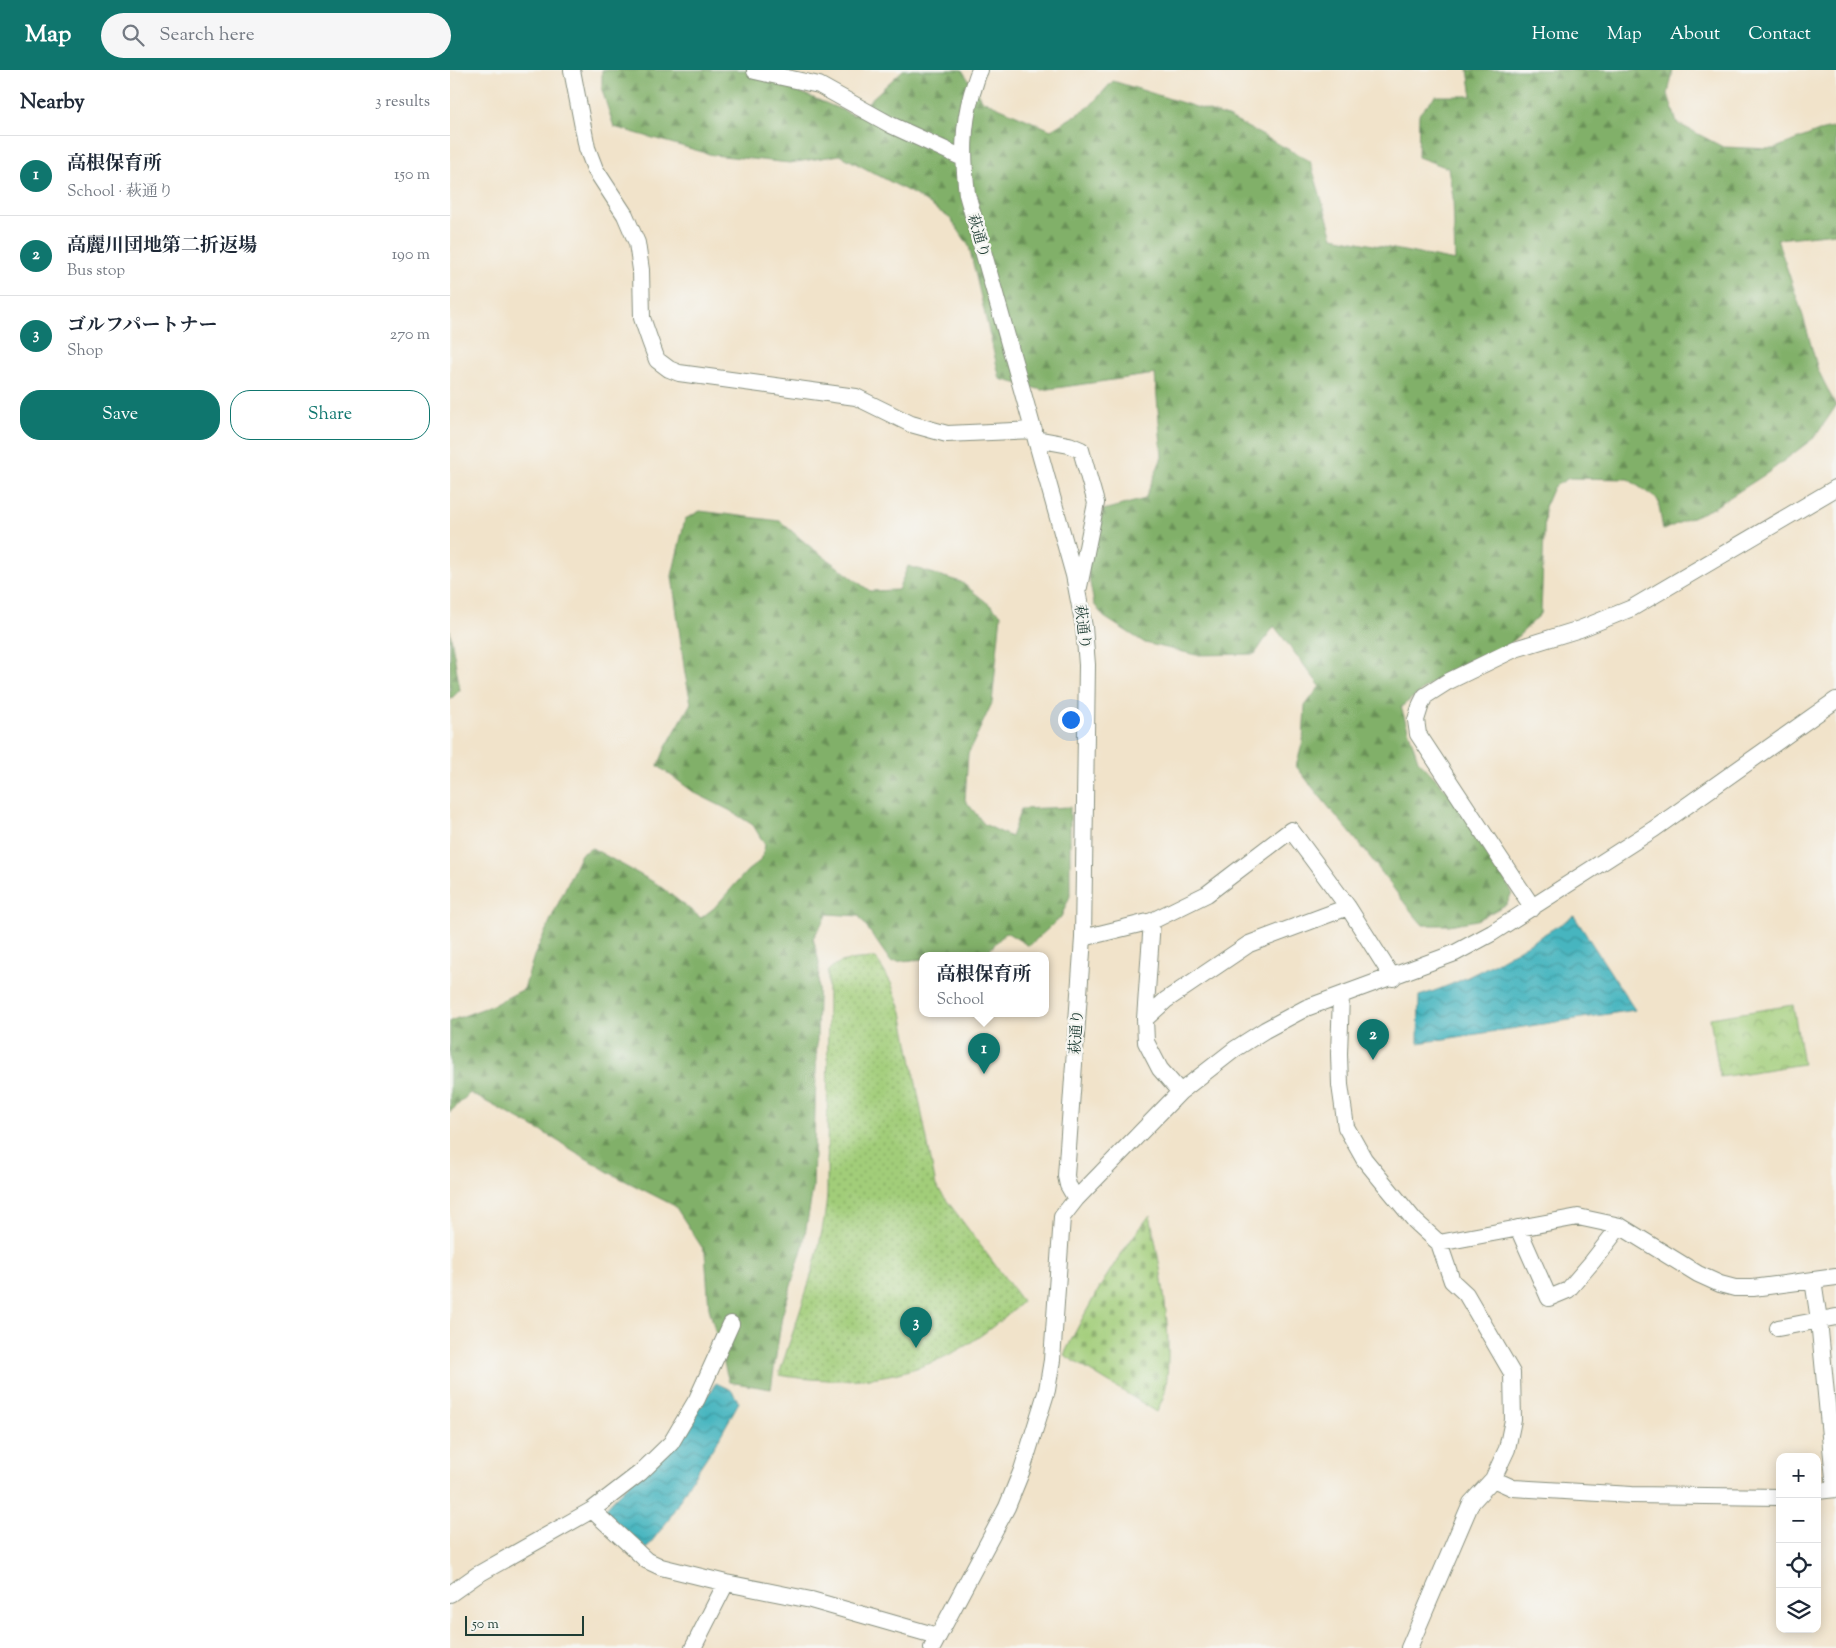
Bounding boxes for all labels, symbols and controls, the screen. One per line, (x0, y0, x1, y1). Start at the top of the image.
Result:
search box (101, 13, 451, 58)
text: Map (25, 18, 71, 52)
icon: search (119, 21, 147, 49)
text: Search here (159, 22, 255, 49)
text: Home (1532, 22, 1579, 48)
text: Map (1607, 22, 1642, 48)
text: About (1670, 22, 1720, 48)
text: Contact (1748, 22, 1811, 48)
text: Nearby (20, 88, 85, 118)
text: 3 results (375, 91, 430, 114)
text: 高根保育所 (67, 151, 162, 178)
text: 1 (33, 164, 39, 187)
text: 150 m (394, 164, 430, 187)
text: School · 萩通り (67, 181, 174, 204)
street label: 萩通り (961, 212, 994, 261)
text: 高麗川団地第二折返場 (67, 233, 257, 260)
text: 2 (32, 244, 40, 267)
text: 190 m (392, 244, 430, 267)
text: Bus stop (67, 260, 125, 283)
text: ゴルフパートナー (67, 313, 217, 340)
text: 3 (33, 324, 39, 347)
text: 270 m (390, 324, 430, 347)
text: Shop (67, 340, 103, 363)
button: Save (20, 390, 220, 440)
button: Share (230, 390, 430, 440)
street label: 萩通り (1068, 604, 1095, 651)
your location (1058, 707, 1084, 733)
popup (919, 952, 1049, 1017)
text: 高根保育所 (936, 962, 1032, 989)
text: School (936, 989, 984, 1012)
street label: 萩通り (1065, 1009, 1090, 1055)
pin: 2 (1357, 1019, 1389, 1060)
pin: 1 (968, 1033, 1000, 1074)
pin: 3 (900, 1307, 932, 1348)
map controls (1776, 1453, 1821, 1633)
button: + (1776, 1453, 1821, 1498)
button: − (1776, 1498, 1821, 1543)
button: locate (1776, 1543, 1821, 1588)
button: layers (1776, 1588, 1821, 1633)
scale bar (465, 1613, 584, 1636)
text: 50 m (472, 1615, 499, 1635)

